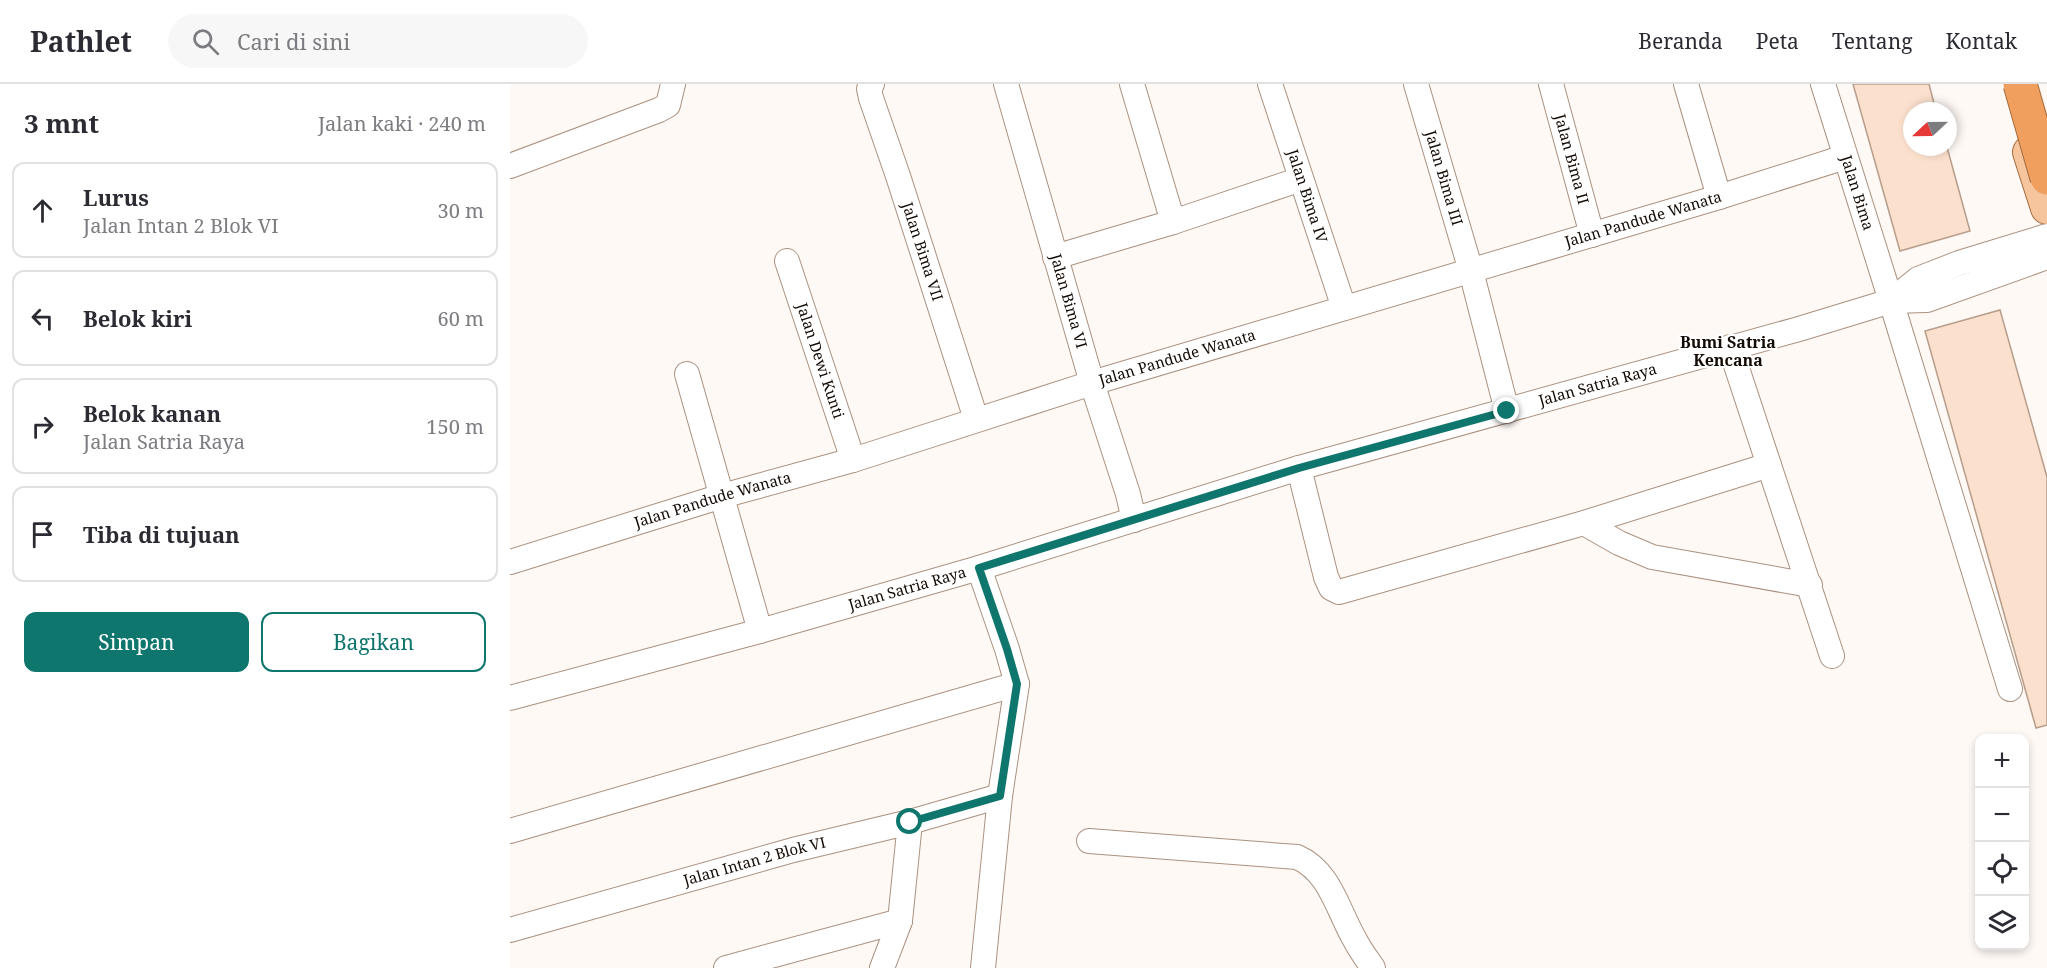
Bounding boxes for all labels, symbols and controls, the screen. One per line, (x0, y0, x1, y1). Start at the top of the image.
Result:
search box (168, 14, 588, 68)
text: Pathlet (30, 22, 132, 60)
icon: search (189, 25, 222, 58)
text: Cari di sini (237, 26, 350, 56)
text: Beranda (1638, 27, 1723, 55)
text: Peta (1756, 27, 1799, 55)
text: Tentang (1832, 27, 1913, 55)
text: Kontak (1946, 27, 2017, 55)
north arrow (1903, 102, 1957, 156)
text: 3 mnt (24, 105, 99, 141)
text: Jalan kaki · 240 m (318, 110, 486, 137)
street label: Jalan Bima II (1550, 111, 1594, 206)
street label: Jalan Bima III (1421, 127, 1468, 228)
street label: Jalan Bima IV (1283, 145, 1333, 246)
street label: Jalan Bima (1837, 151, 1879, 233)
text: Lurus (83, 182, 149, 212)
street label: Jalan Pandude Wanata (1561, 186, 1724, 252)
icon: ahead (26, 194, 59, 227)
text: 30 m (438, 197, 484, 224)
street label: Jalan Bima VII (898, 198, 948, 303)
text: Jalan Intan 2 Blok VI (83, 212, 279, 239)
street label: Jalan Bima VI (1046, 250, 1092, 350)
street label: Jalan Dewi Kunti (792, 299, 850, 421)
icon: left (26, 302, 59, 335)
text: Belok kiri (83, 303, 192, 333)
text: 60 m (438, 305, 484, 332)
street label: Jalan Pandude Wanata (1095, 324, 1258, 390)
district label: Bumi Satria Kencana (1680, 331, 1776, 371)
street label: Jalan Satria Raya (1535, 358, 1659, 410)
route end (1493, 397, 1519, 423)
text: Belok kanan (83, 398, 221, 428)
icon: right (26, 410, 59, 443)
text: 150 m (426, 413, 484, 440)
text: Jalan Satria Raya (83, 428, 245, 455)
street label: Jalan Pandude Wanata (631, 467, 793, 532)
icon: arrive (26, 518, 59, 551)
text: Tiba di tujuan (83, 519, 240, 549)
street label: Jalan Satria Raya (845, 561, 968, 614)
button: Simpan (24, 612, 249, 672)
button: Bagikan (261, 612, 486, 672)
map controls (1975, 734, 2029, 950)
button: + (1975, 734, 2029, 788)
button: − (1975, 788, 2029, 842)
route start (896, 808, 922, 834)
street label: Jalan Intan 2 Blok VI (680, 832, 827, 890)
button: locate (1975, 842, 2029, 896)
button: layers (1975, 896, 2029, 950)

